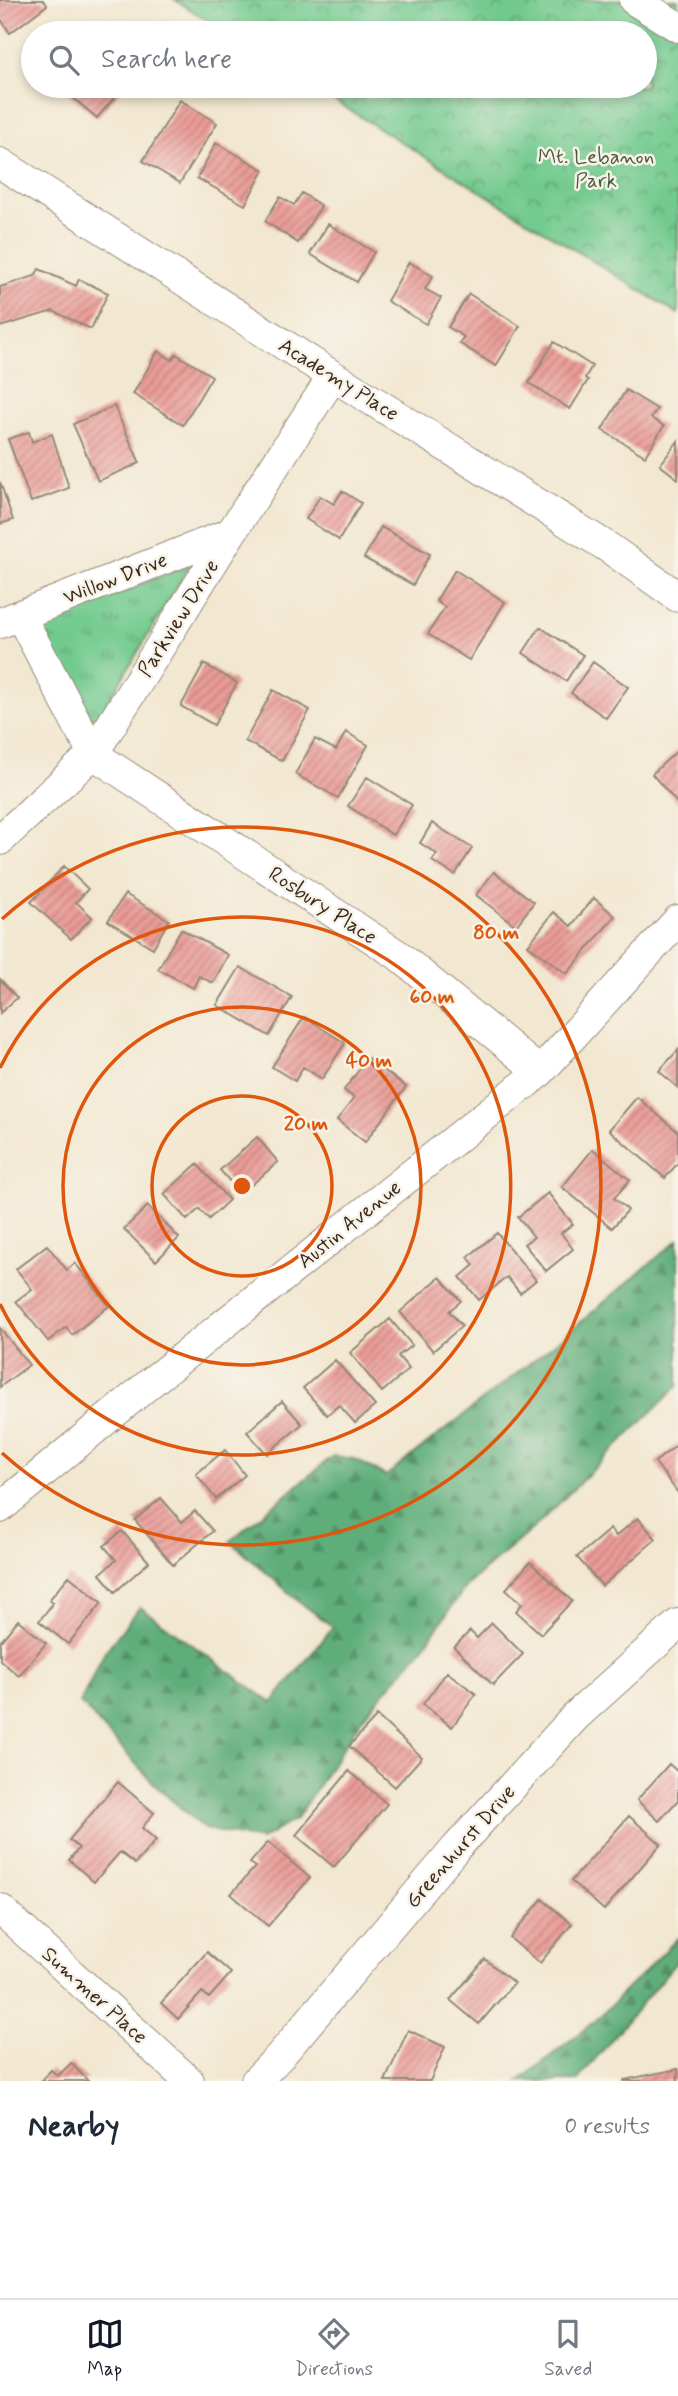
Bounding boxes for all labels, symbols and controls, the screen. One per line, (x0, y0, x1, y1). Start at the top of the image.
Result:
search box (21, 21, 657, 98)
icon: search (45, 41, 83, 79)
text: Search here (101, 43, 232, 77)
park label: Mt. Lebanon Park (538, 143, 654, 195)
street label: Academy Place (273, 332, 404, 428)
street label: Willow Drive (59, 546, 171, 612)
street label: Parkview Drive (132, 554, 226, 683)
street label: Rosbury Place (263, 860, 382, 951)
text: 80 m (473, 919, 519, 947)
text: 60 m (409, 983, 455, 1011)
text: 40 m (346, 1047, 393, 1075)
text: 20 m (284, 1110, 329, 1138)
centre of rings (230, 1174, 254, 1198)
street label: Austin Avenue (292, 1174, 407, 1275)
street label: Greenhurst Drive (399, 1779, 522, 1914)
street label: Summer Place (35, 1941, 153, 2051)
text: Nearby (28, 2107, 119, 2146)
text: 0 results (564, 2112, 650, 2142)
tab: Map (86, 2315, 124, 2382)
tab: Directions (295, 2315, 373, 2382)
tab: Saved (544, 2315, 592, 2382)

